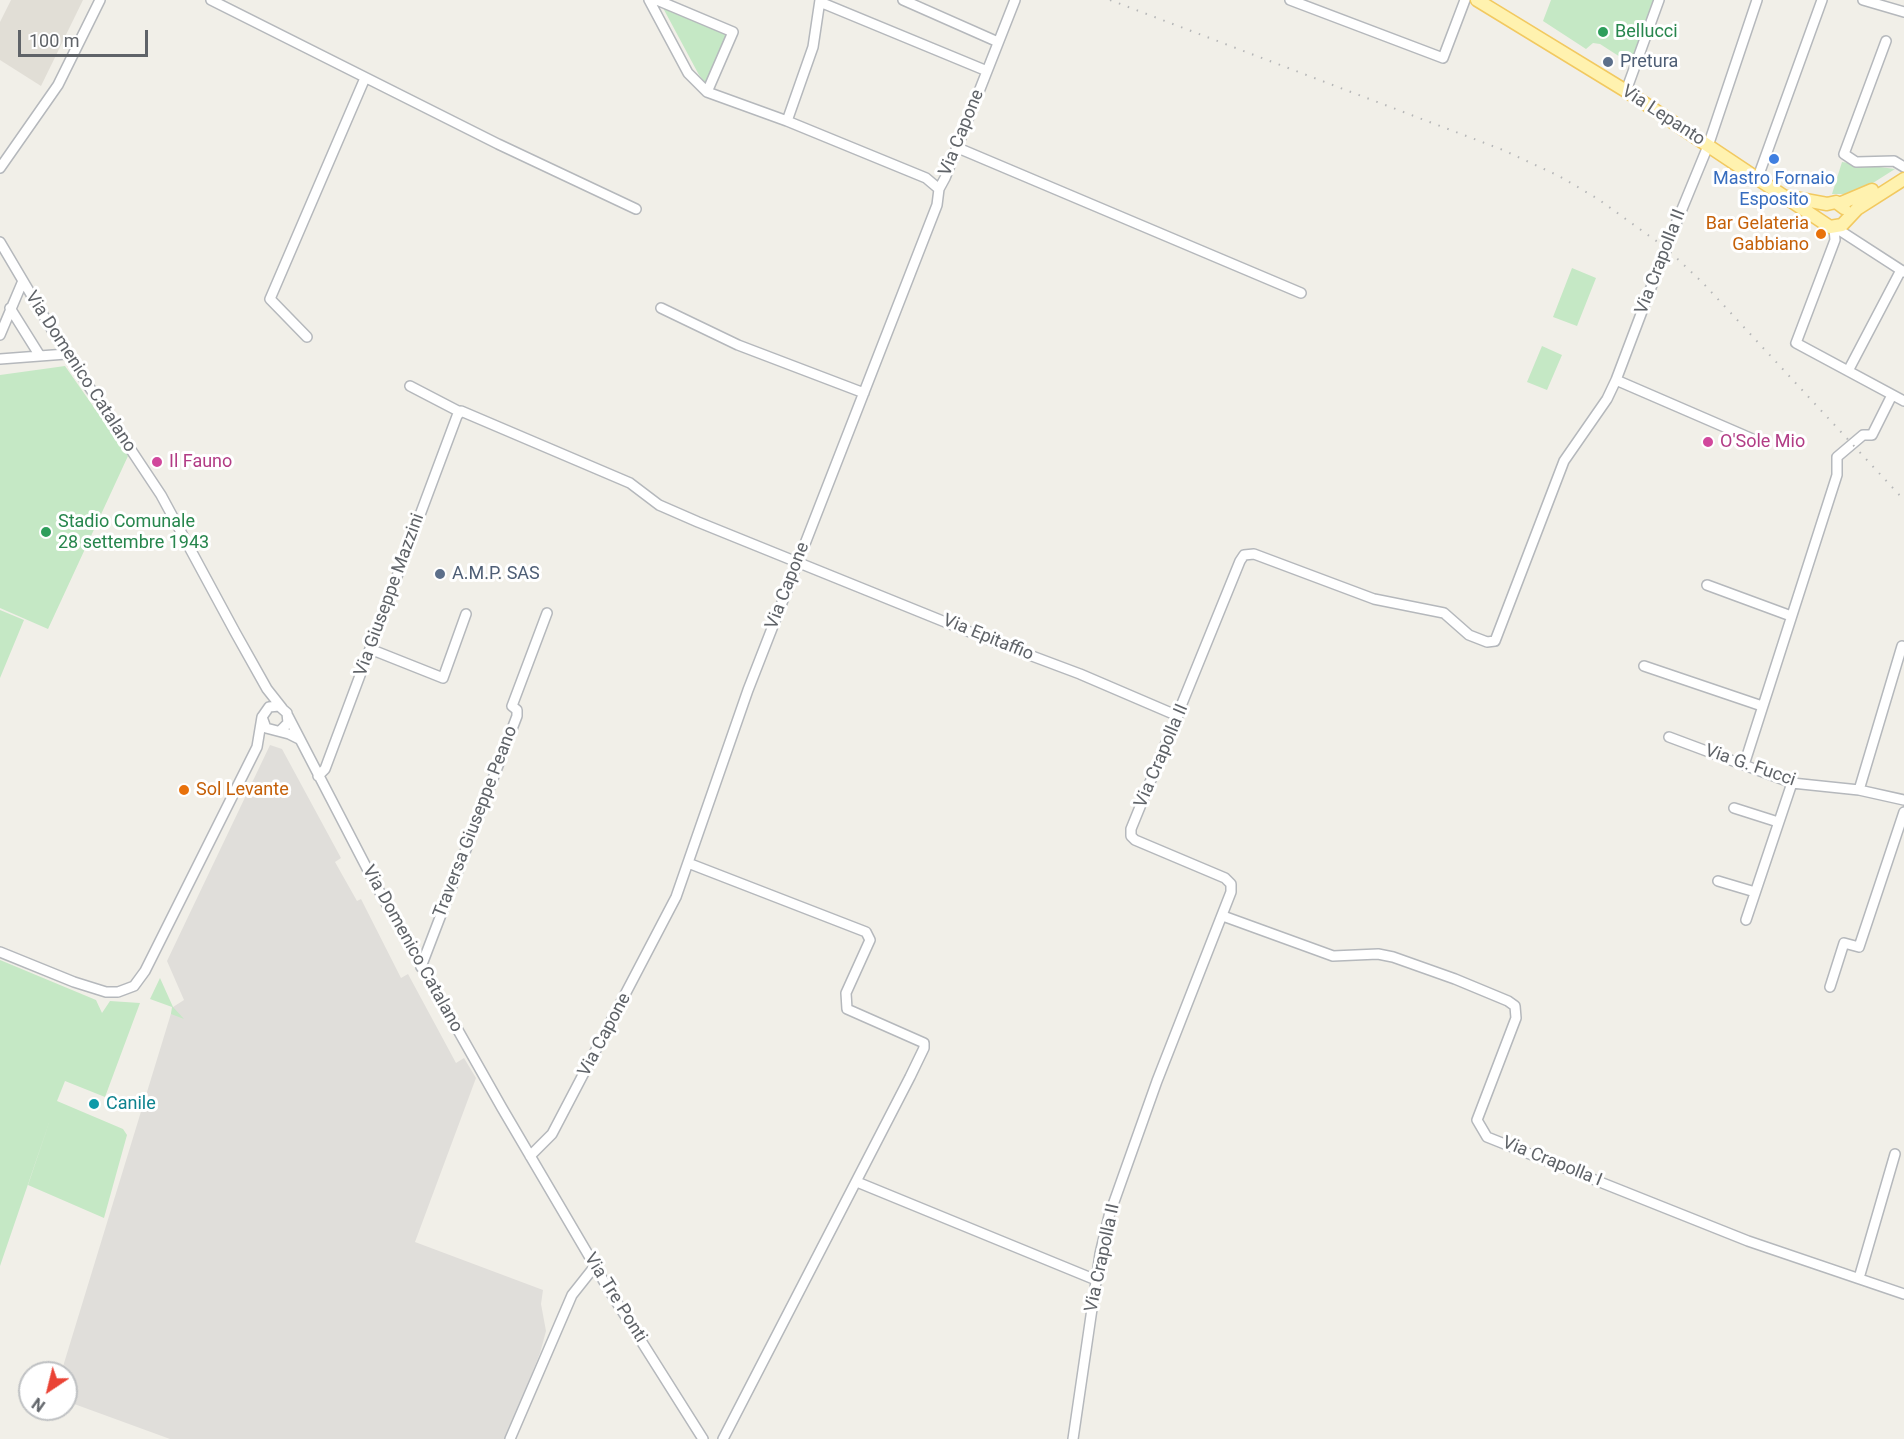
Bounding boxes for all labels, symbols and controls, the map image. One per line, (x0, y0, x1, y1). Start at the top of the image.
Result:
scale bar (21, 18, 152, 56)
place label: Bellucci (1615, 21, 1678, 43)
marker: Bellucci (1596, 25, 1610, 39)
text: 100 m (29, 30, 80, 51)
place label: Pretura (1620, 51, 1678, 73)
marker: Pretura (1601, 55, 1615, 69)
street label: Via Lepanto (1617, 81, 1709, 151)
street label: Via Capone (935, 87, 989, 179)
marker: Mastro Fornaio Esposito (1767, 152, 1781, 166)
place label: Mastro Fornaio Esposito (1713, 168, 1835, 210)
street label: Via Crapolla II (1631, 207, 1691, 317)
place label: Bar Gelateria Gabbiano (1706, 213, 1809, 256)
marker: Bar Gelateria Gabbiano (1814, 227, 1828, 241)
street label: Via Domenico Catalano (20, 287, 140, 457)
place label: O'Sole Mio (1720, 431, 1805, 453)
marker: O'Sole Mio (1701, 435, 1715, 449)
place label: Il Fauno (169, 451, 232, 473)
marker: Il Fauno (150, 455, 164, 469)
place label: Stadio Comunale 28 settembre 1943 (58, 511, 209, 554)
street label: Via Giuseppe Mazzini (350, 511, 430, 679)
marker: Stadio Comunale 28 settembre 1943 (39, 525, 53, 539)
street label: Via Capone (762, 539, 814, 633)
place label: A.M.P. SAS (452, 563, 540, 585)
marker: A.M.P. SAS (433, 567, 447, 581)
street label: Via Epitaffio (939, 610, 1037, 666)
street label: Via Crapolla II (1130, 701, 1194, 811)
street label: Traversa Giuseppe Peano (429, 723, 523, 921)
street label: Via G. Fucci (1702, 740, 1798, 792)
place label: Sol Levante (196, 779, 289, 801)
marker: Sol Levante (177, 783, 191, 797)
street label: Via Domenico Catalano (357, 862, 467, 1036)
street label: Via Capone (574, 990, 636, 1080)
place label: Canile (106, 1093, 156, 1115)
marker: Canile (87, 1097, 101, 1111)
street label: Via Crapolla I (1499, 1132, 1605, 1192)
street label: Via Crapolla II (1081, 1202, 1125, 1314)
street label: Via Tre Ponti (579, 1249, 651, 1347)
north arrow (18, 1361, 78, 1421)
text: N (28, 1393, 49, 1416)

